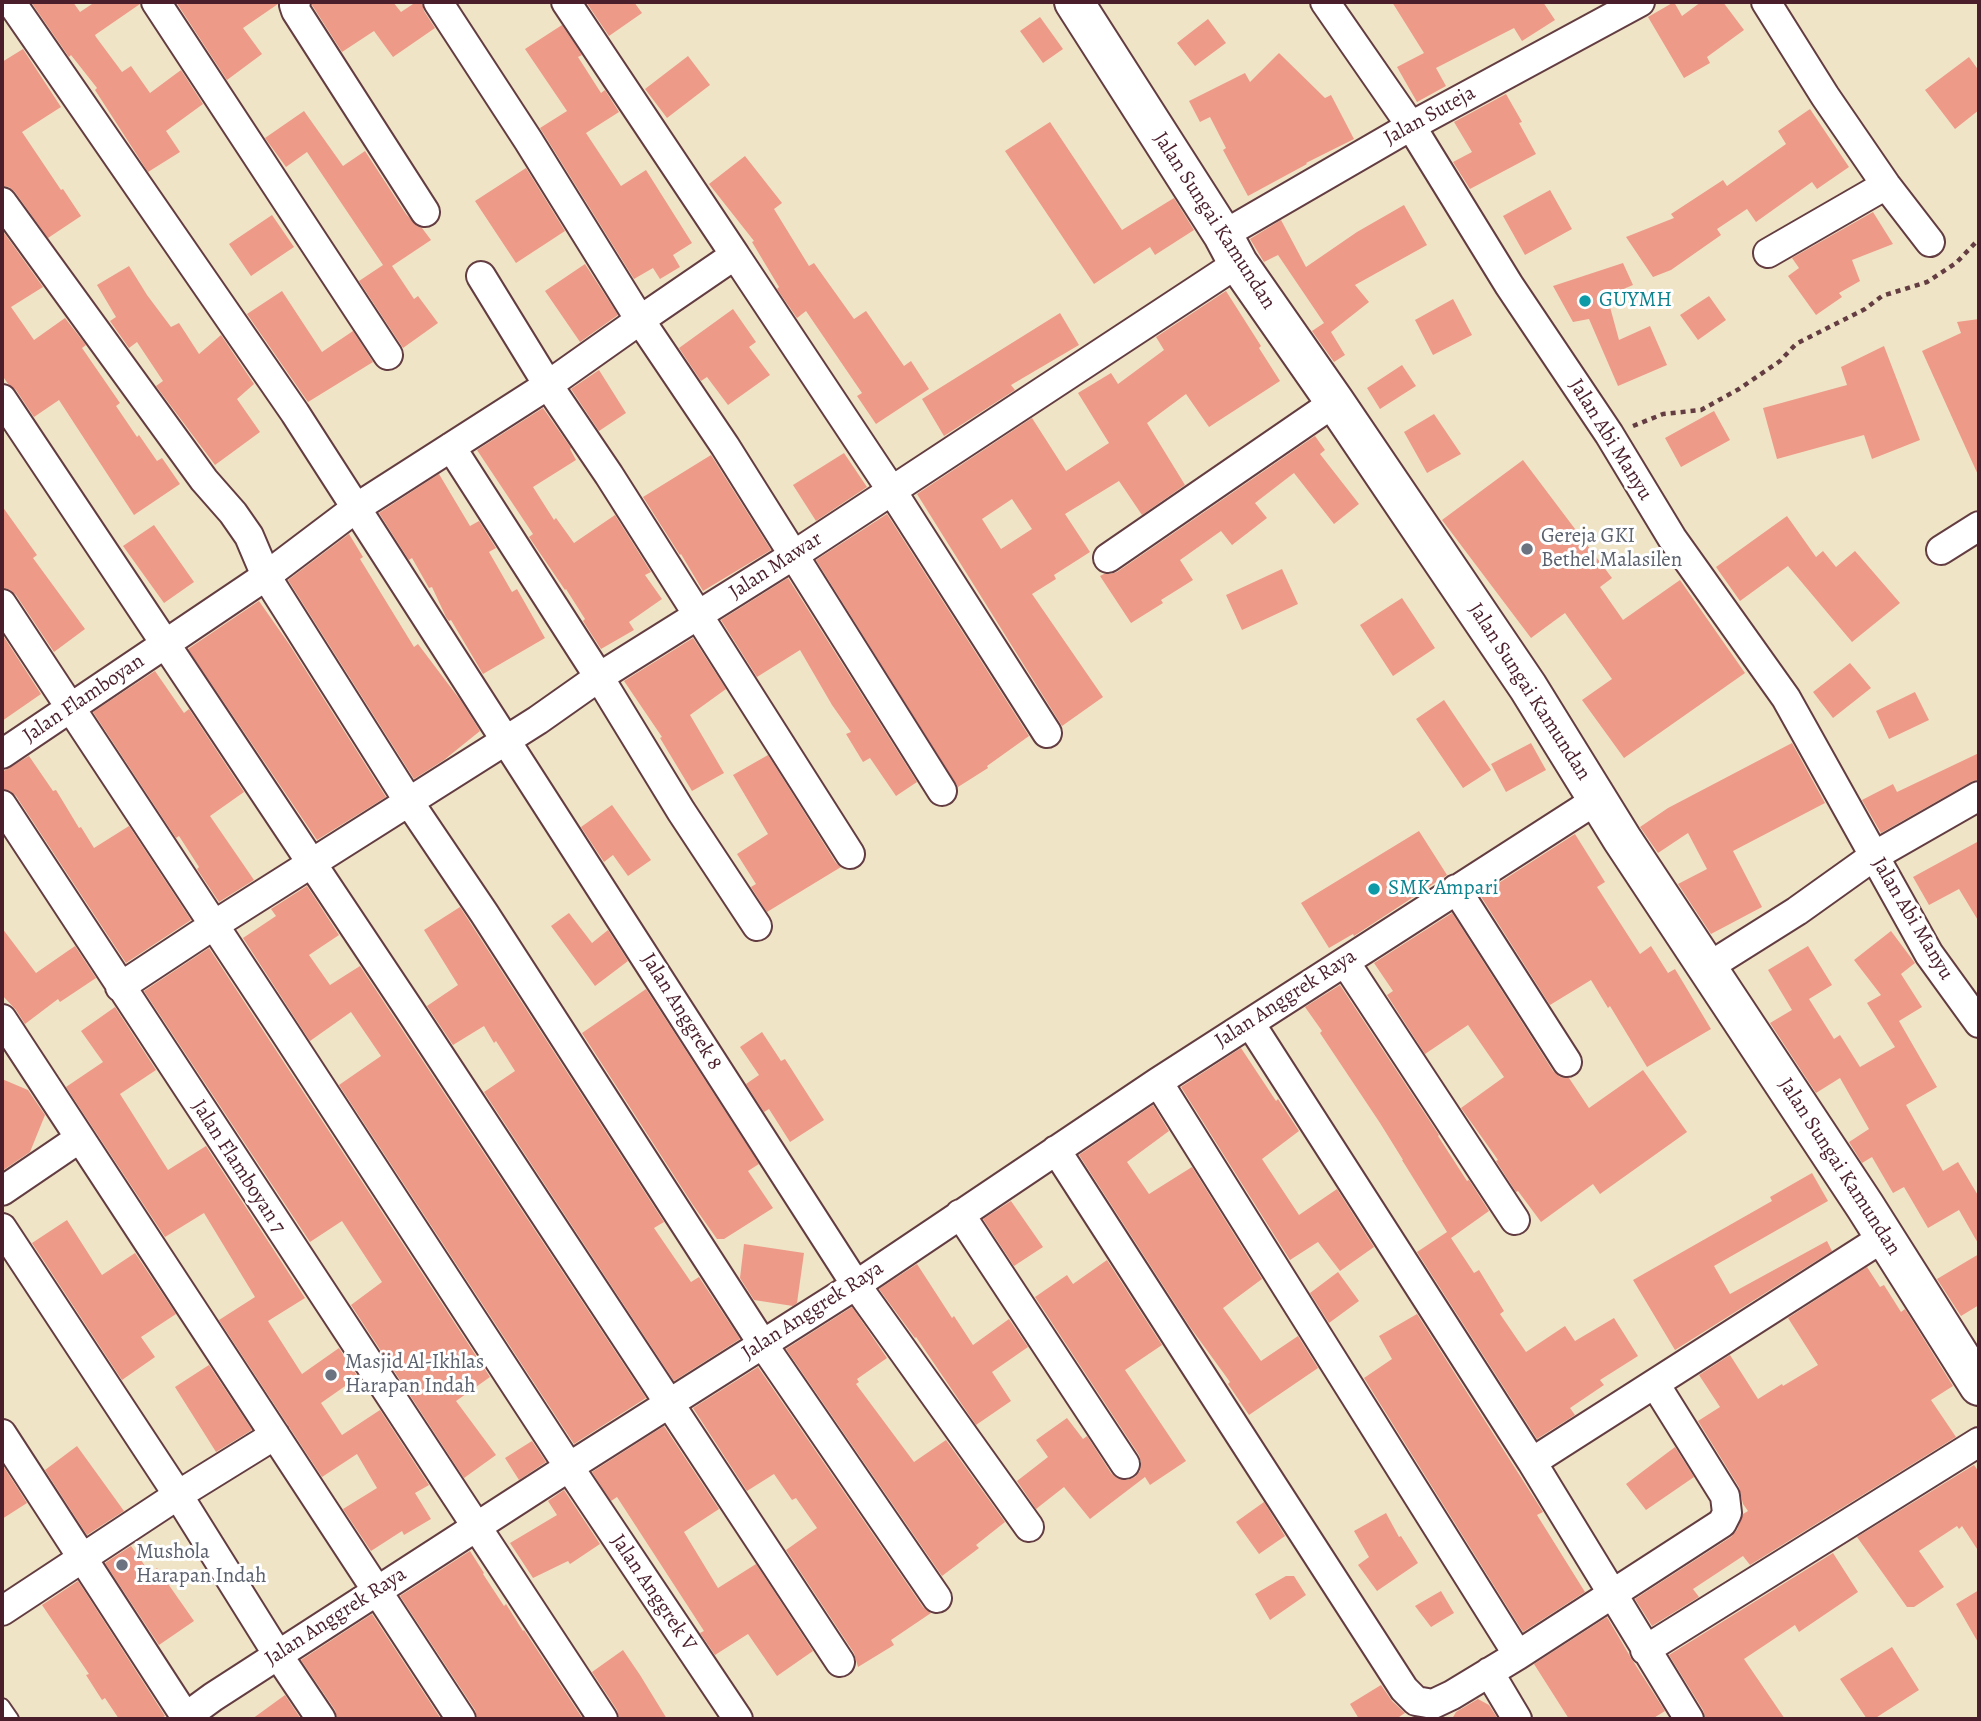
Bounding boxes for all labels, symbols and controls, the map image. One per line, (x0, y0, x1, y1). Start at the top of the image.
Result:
street label: Jalan Suteja (1380, 81, 1480, 151)
street label: Jalan Sungai Kamundan (1147, 128, 1281, 314)
place label: GUYMH (1599, 288, 1672, 314)
marker: GUYMH (1577, 293, 1593, 309)
street label: Jalan Abi Manyu (1563, 375, 1657, 505)
place label: Gereja GKI Bethel Malasilen (1541, 524, 1682, 574)
street label: Jalan Mawar (725, 527, 827, 605)
marker: Gereja GKI Bethel Malasilen (1519, 541, 1535, 557)
street label: Jalan Sungai Kamundan (1462, 599, 1596, 785)
street label: Jalan Flamboyan (19, 649, 149, 749)
street label: Jalan Abi Manyu (1866, 853, 1958, 985)
place label: SMK Ampari (1388, 876, 1498, 902)
marker: SMK Ampari (1366, 881, 1382, 897)
street label: Jalan Anggrek Raya (1211, 944, 1361, 1054)
street label: Jalan Anggrek 8 (635, 949, 727, 1075)
street label: Jalan Sungai Kamundan (1772, 1074, 1906, 1260)
street label: Jalan Flamboyan 7 (186, 1096, 290, 1238)
street label: Jalan Anggrek Raya (738, 1256, 888, 1366)
place label: Masjid Al-Ikhlas Harapan Indah (345, 1350, 484, 1400)
marker: Masjid Al-Ikhlas Harapan Indah (323, 1367, 339, 1383)
street label: Jalan Anggrek V (605, 1530, 701, 1656)
place label: Mushola Harapan Indah (136, 1540, 267, 1590)
marker: Mushola Harapan Indah (114, 1557, 130, 1573)
street label: Jalan Anggrek Raya (261, 1562, 411, 1672)

